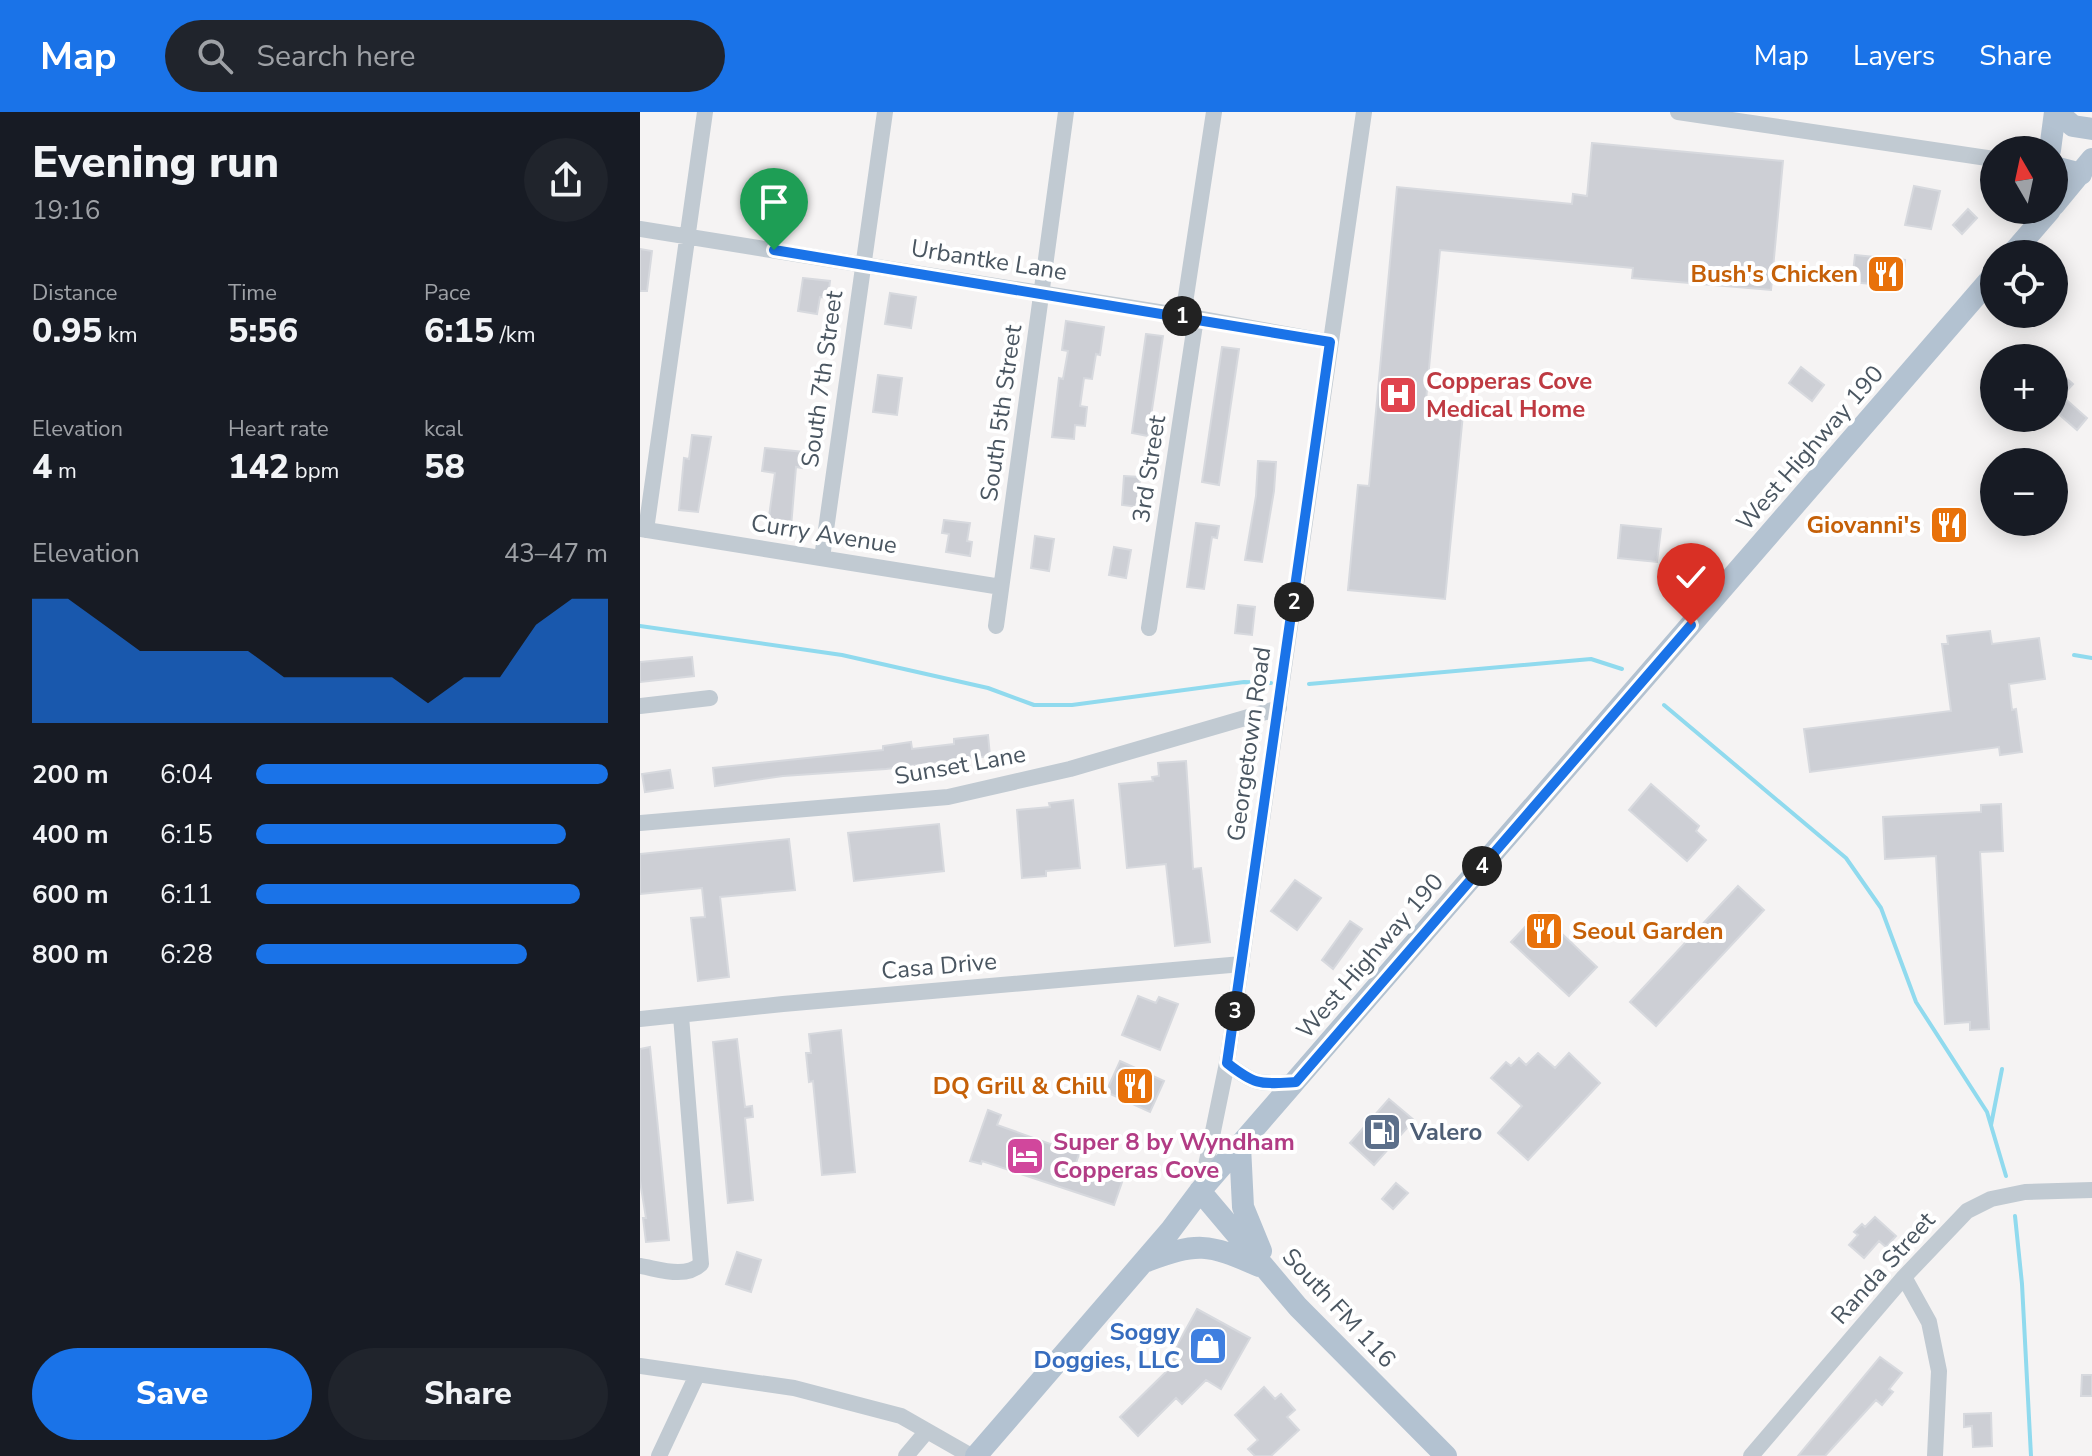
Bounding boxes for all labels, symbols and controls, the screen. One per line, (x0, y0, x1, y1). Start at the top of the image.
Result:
search box (165, 20, 725, 92)
text: Map (40, 31, 117, 82)
icon: search (193, 34, 237, 78)
text: Search here (257, 36, 416, 77)
text: Map (1754, 37, 1809, 75)
text: Layers (1853, 37, 1935, 75)
text: Share (1979, 37, 2052, 75)
text: Evening run (32, 133, 279, 193)
north arrow (1980, 136, 2068, 224)
map controls (1980, 136, 2068, 536)
button: share (524, 138, 608, 222)
pin (740, 168, 808, 250)
icon: arrive (752, 180, 796, 224)
text: 19:16 (32, 193, 100, 228)
street label: Urbantke Lane (909, 232, 1069, 288)
button: locate (1980, 240, 2068, 328)
restaurant icon: Bush's Chicken (1865, 253, 1907, 295)
place label: Bush's Chicken (1690, 258, 1858, 290)
text: Distance (32, 278, 117, 308)
text: Time (228, 278, 277, 308)
text: Pace (424, 278, 471, 308)
street label: South 7th Street (794, 288, 850, 469)
pin: 1 (1162, 296, 1202, 336)
text: 1 (1175, 301, 1189, 331)
text: 0.95 (32, 308, 102, 354)
text: 5:56 (228, 308, 298, 354)
text: 6:15 (424, 308, 494, 354)
text: km (102, 320, 138, 350)
text: /km (494, 320, 536, 350)
street label: South 5th Street (973, 322, 1029, 503)
button: + (1980, 344, 2068, 432)
street label: West Highway 190 (1729, 358, 1891, 538)
place label: Copperas Cove Medical Home (1426, 365, 1592, 425)
hospital icon: Copperas Cove Medical Home (1377, 374, 1419, 416)
street label: 3rd Street (1125, 412, 1173, 525)
text: Elevation (32, 414, 123, 444)
text: Heart rate (228, 414, 329, 444)
text: kcal (424, 414, 463, 444)
text: 4 (32, 444, 52, 490)
text: 142 (228, 444, 289, 490)
text: 58 (424, 444, 465, 490)
button: − (1980, 448, 2068, 536)
text: m (52, 456, 77, 486)
text: bpm (289, 456, 339, 486)
restaurant icon: Giovanni's (1928, 504, 1970, 546)
street label: Curry Avenue (749, 507, 899, 561)
place label: Giovanni's (1806, 509, 1921, 541)
text: Elevation (32, 536, 140, 571)
text: 43–47 m (504, 536, 608, 571)
pin (1657, 543, 1725, 625)
icon: check (1669, 555, 1713, 599)
pin: 2 (1274, 582, 1314, 622)
text: 2 (1287, 587, 1301, 617)
street label: Georgetown Road (1220, 645, 1278, 843)
street label: Sunset Lane (892, 738, 1028, 792)
text: 200 m (32, 757, 109, 792)
text: 6:04 (160, 757, 213, 792)
text: 400 m (32, 817, 109, 852)
text: 6:15 (160, 817, 213, 852)
pin: 4 (1462, 846, 1502, 886)
text: 4 (1475, 851, 1489, 881)
street label: West Highway 190 (1289, 866, 1451, 1046)
text: 600 m (32, 877, 109, 912)
text: 6:11 (160, 877, 213, 912)
restaurant icon: Seoul Garden (1523, 910, 1565, 952)
place label: Seoul Garden (1572, 915, 1723, 947)
text: 800 m (32, 937, 109, 972)
text: 6:28 (160, 937, 213, 972)
street label: Casa Drive (880, 945, 998, 987)
pin: 3 (1215, 991, 1255, 1031)
text: 3 (1228, 996, 1242, 1026)
restaurant icon: DQ Grill & Chill (1114, 1065, 1156, 1107)
place label: DQ Grill & Chill (933, 1070, 1107, 1102)
fuel station icon: Valero (1361, 1111, 1403, 1153)
place label: Valero (1409, 1116, 1482, 1148)
place label: Super 8 by Wyndham Copperas Cove (1053, 1126, 1295, 1186)
hotel icon: Super 8 by Wyndham Copperas Cove (1004, 1135, 1046, 1177)
street label: Randa Street (1824, 1205, 1942, 1331)
street label: South FM 116 (1275, 1241, 1403, 1375)
place label: Soggy Doggies, LLC (1033, 1316, 1180, 1376)
shop icon: Soggy Doggies, LLC (1187, 1325, 1229, 1367)
button: Save (32, 1348, 312, 1440)
button: Share (328, 1348, 608, 1440)

